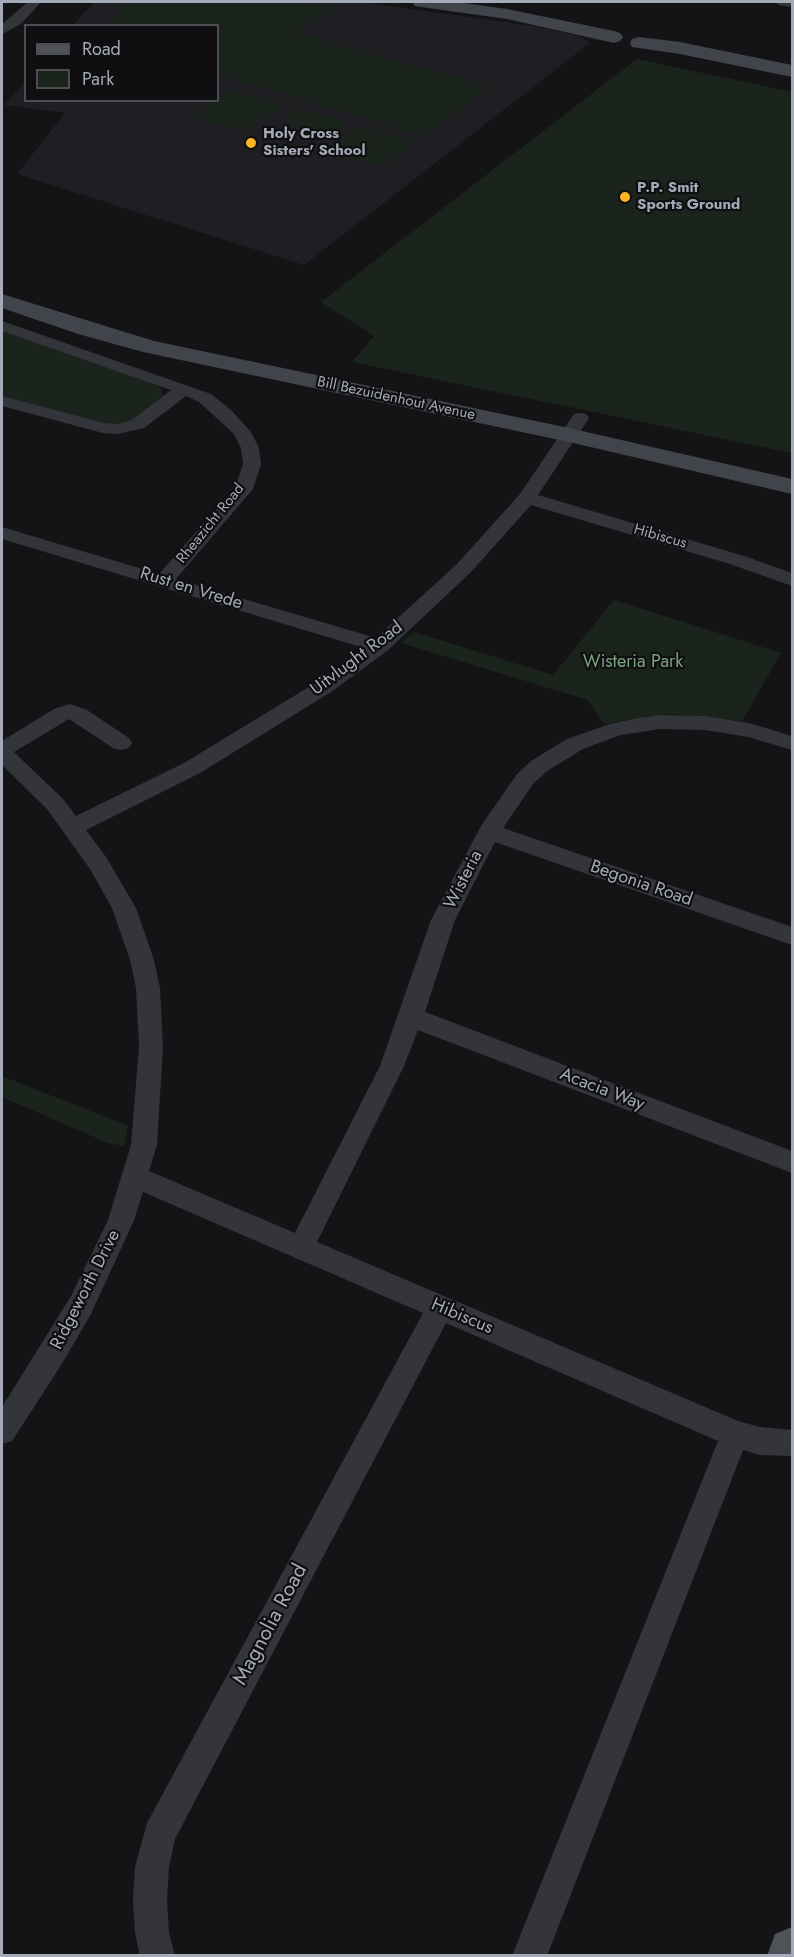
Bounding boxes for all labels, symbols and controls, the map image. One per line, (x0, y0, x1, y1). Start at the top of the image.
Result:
legend (24, 24, 219, 102)
text: Road (82, 36, 121, 62)
text: Park (82, 66, 114, 92)
place label: Holy Cross Sisters' School (263, 125, 365, 160)
marker: Holy Cross Sisters' School (244, 136, 258, 150)
place label: P.P. Smit Sports Ground (637, 179, 740, 214)
marker: P.P. Smit Sports Ground (618, 190, 632, 204)
street label: Bill Bezuidenhout Avenue (315, 373, 477, 425)
street label: Rheazicht Road (173, 480, 249, 568)
street label: Hibiscus (631, 521, 689, 553)
street label: Rust en Vrede (137, 563, 245, 615)
street label: Uitvlught Road (307, 617, 407, 701)
park label: Wisteria Park (583, 652, 683, 674)
street label: Wisteria (440, 847, 488, 913)
street label: Begonia Road (587, 856, 695, 912)
street label: Acacia Way (557, 1064, 647, 1116)
street label: Ridgeworth Drive (47, 1227, 125, 1353)
street label: Hibiscus (428, 1294, 496, 1340)
street label: Magnolia Road (229, 1560, 313, 1690)

